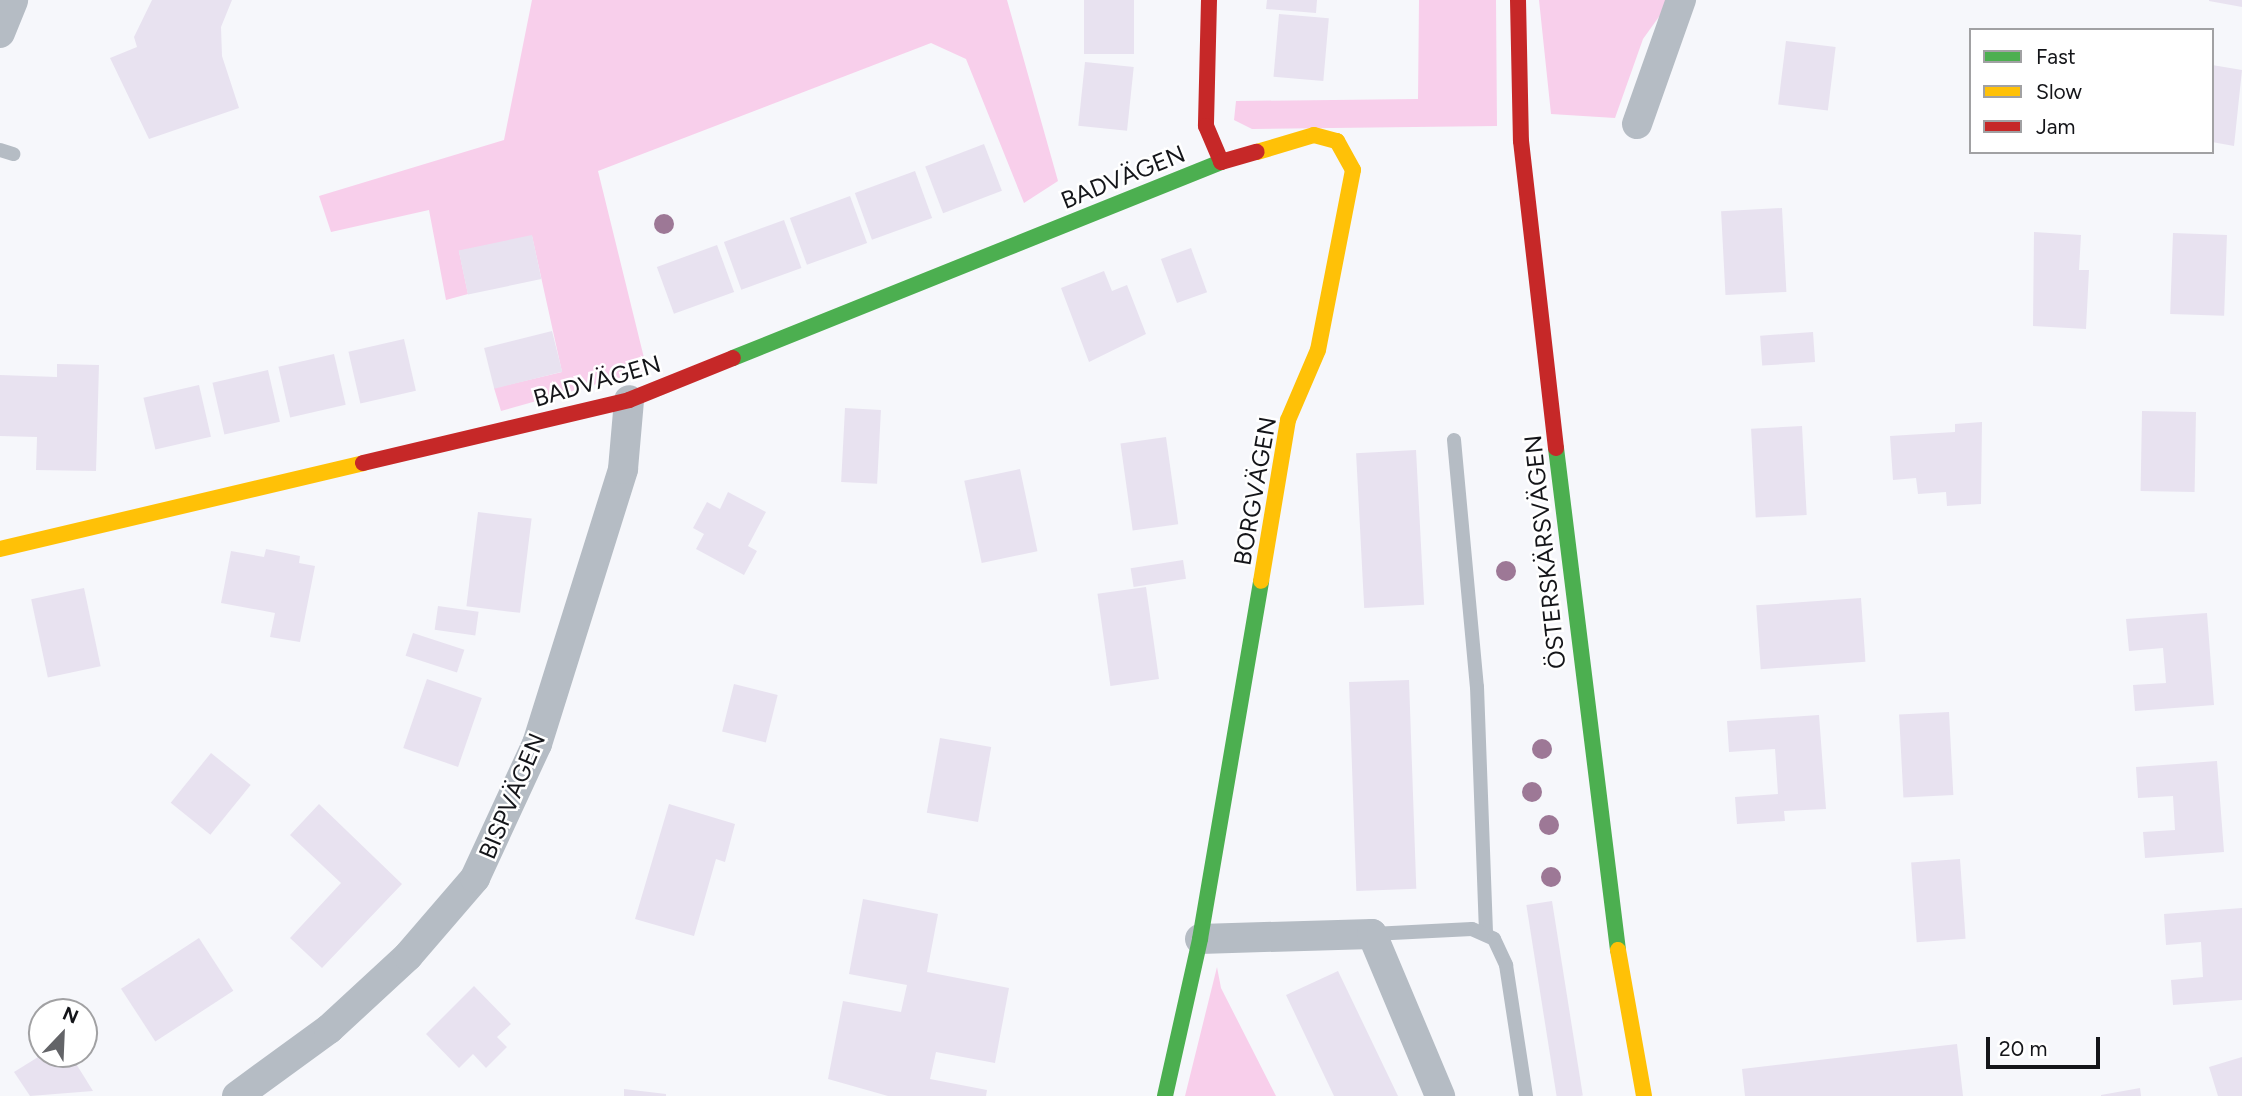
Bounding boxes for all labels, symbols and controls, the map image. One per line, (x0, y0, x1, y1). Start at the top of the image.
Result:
legend (1969, 28, 2214, 154)
text: Fast (2036, 44, 2076, 69)
text: Slow (2036, 79, 2082, 104)
text: Jam (2036, 114, 2075, 139)
street label: BADVÄGEN (1057, 139, 1189, 215)
street label: BADVÄGEN (530, 349, 664, 413)
street label: BORGVÄGEN (1228, 414, 1282, 568)
street label: ÖSTERSKÄRSVÄGEN (1518, 434, 1572, 670)
street label: BISPVÄGEN (473, 729, 551, 863)
north arrow (28, 998, 98, 1068)
text: N (59, 1002, 82, 1029)
scale bar (1990, 1023, 2104, 1066)
text: 20 m (1999, 1036, 2047, 1061)

